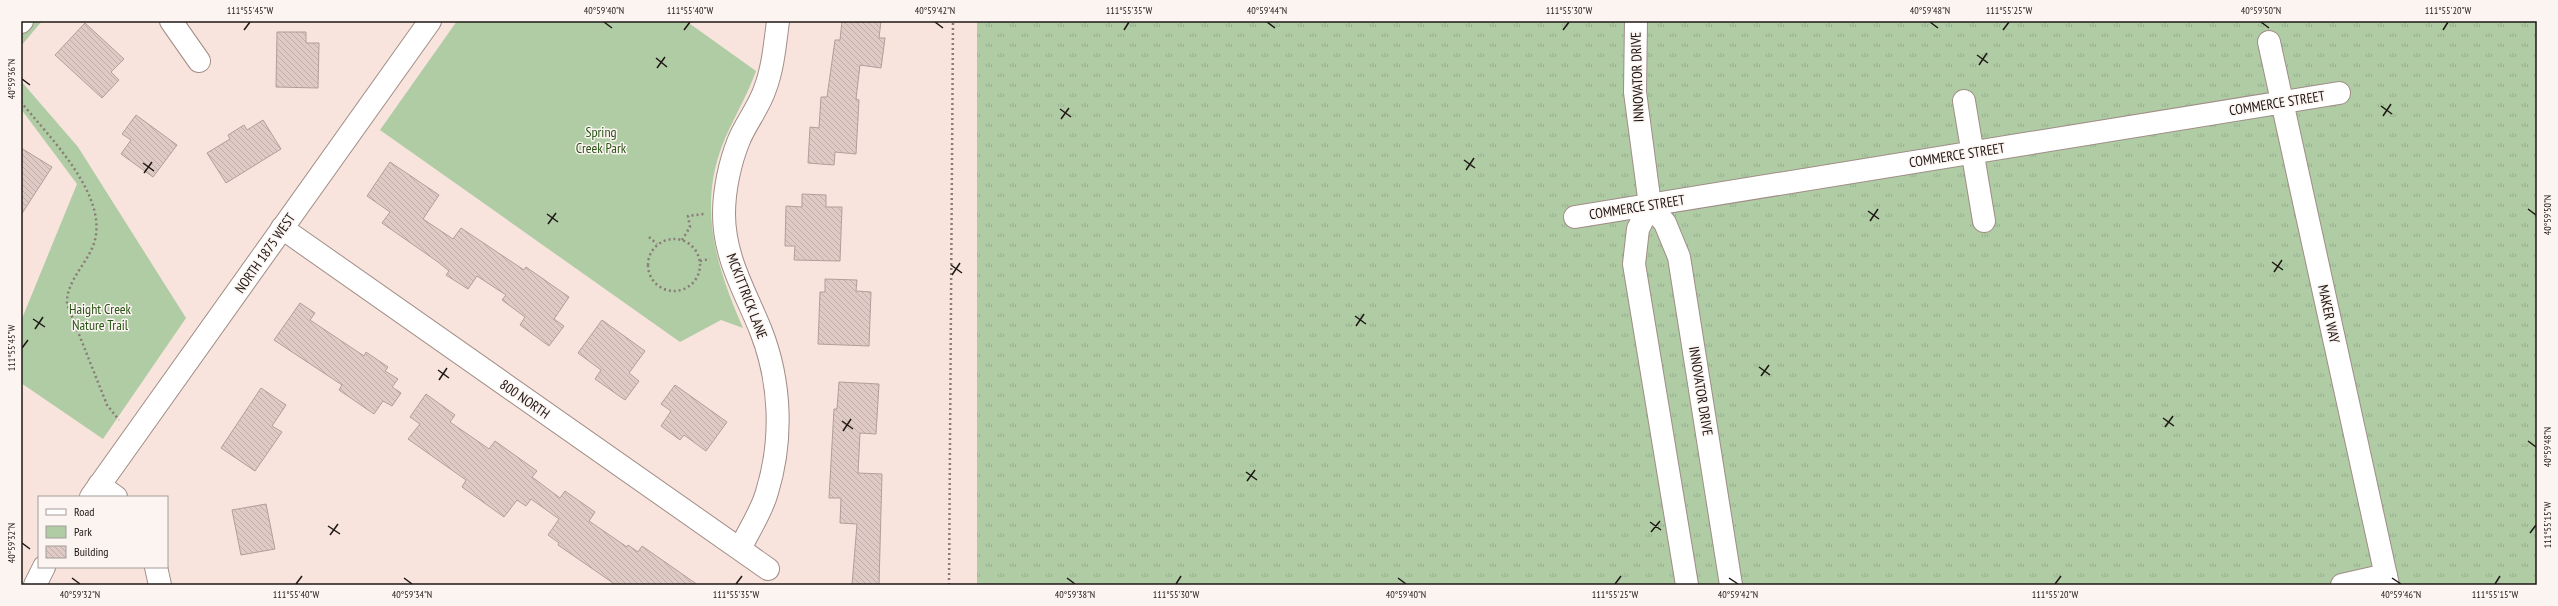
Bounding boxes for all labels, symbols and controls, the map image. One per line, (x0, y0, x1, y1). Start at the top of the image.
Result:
text: 111°55'45"W (227, 4, 274, 17)
text: 40°59'40"N (584, 4, 624, 17)
text: 111°55'40"W (667, 4, 714, 17)
text: 40°59'42"N (915, 4, 955, 17)
text: 111°55'35"W (1106, 4, 1153, 17)
text: 40°59'44"N (1247, 4, 1287, 17)
text: 111°55'30"W (1546, 4, 1593, 17)
text: 40°59'48"N (1910, 4, 1950, 17)
text: 111°55'25"W (1986, 4, 2033, 17)
text: 40°59'50"N (2241, 4, 2281, 17)
text: 111°55'20"W (2425, 4, 2472, 17)
street label: INNOVATOR DRIVE (1626, 32, 1648, 122)
text: 40°59'36"N (5, 59, 18, 99)
street label: COMMERCE STREET (2228, 86, 2327, 119)
park label: Spring Creek Park (576, 123, 627, 157)
street label: COMMERCE STREET (1908, 138, 2007, 171)
street label: COMMERCE STREET (1588, 190, 1687, 223)
text: 40°59'50"N (2541, 195, 2554, 235)
street label: NORTH 1875 WEST (231, 209, 300, 297)
street label: MCKITTRICK LANE (722, 251, 772, 341)
street label: MAKER WAY (2314, 283, 2344, 345)
park label: Haight Creek Nature Trail (69, 300, 132, 334)
text: 111°55'45"W (5, 324, 18, 371)
street label: INNOVATOR DRIVE (1685, 345, 1717, 437)
street label: 800 NORTH (497, 375, 553, 423)
text: 40°59'48"N (2541, 427, 2554, 467)
legend (38, 496, 168, 568)
text: 111°55'15"W (2541, 501, 2554, 548)
text: Road (74, 504, 94, 519)
text: 40°59'32"N (5, 523, 18, 563)
text: Park (74, 524, 92, 539)
text: Building (74, 544, 109, 559)
text: 40°59'32"N (60, 588, 100, 601)
text: 111°55'40"W (273, 588, 320, 601)
text: 40°59'34"N (392, 588, 432, 601)
text: 111°55'35"W (713, 588, 760, 601)
text: 40°59'38"N (1055, 588, 1095, 601)
text: 111°55'30"W (1153, 588, 1200, 601)
text: 40°59'40"N (1386, 588, 1426, 601)
text: 111°55'25"W (1592, 588, 1639, 601)
text: 40°59'42"N (1718, 588, 1758, 601)
text: 111°55'20"W (2032, 588, 2079, 601)
text: 40°59'46"N (2381, 588, 2421, 601)
text: 111°55'15"W (2472, 588, 2519, 601)

